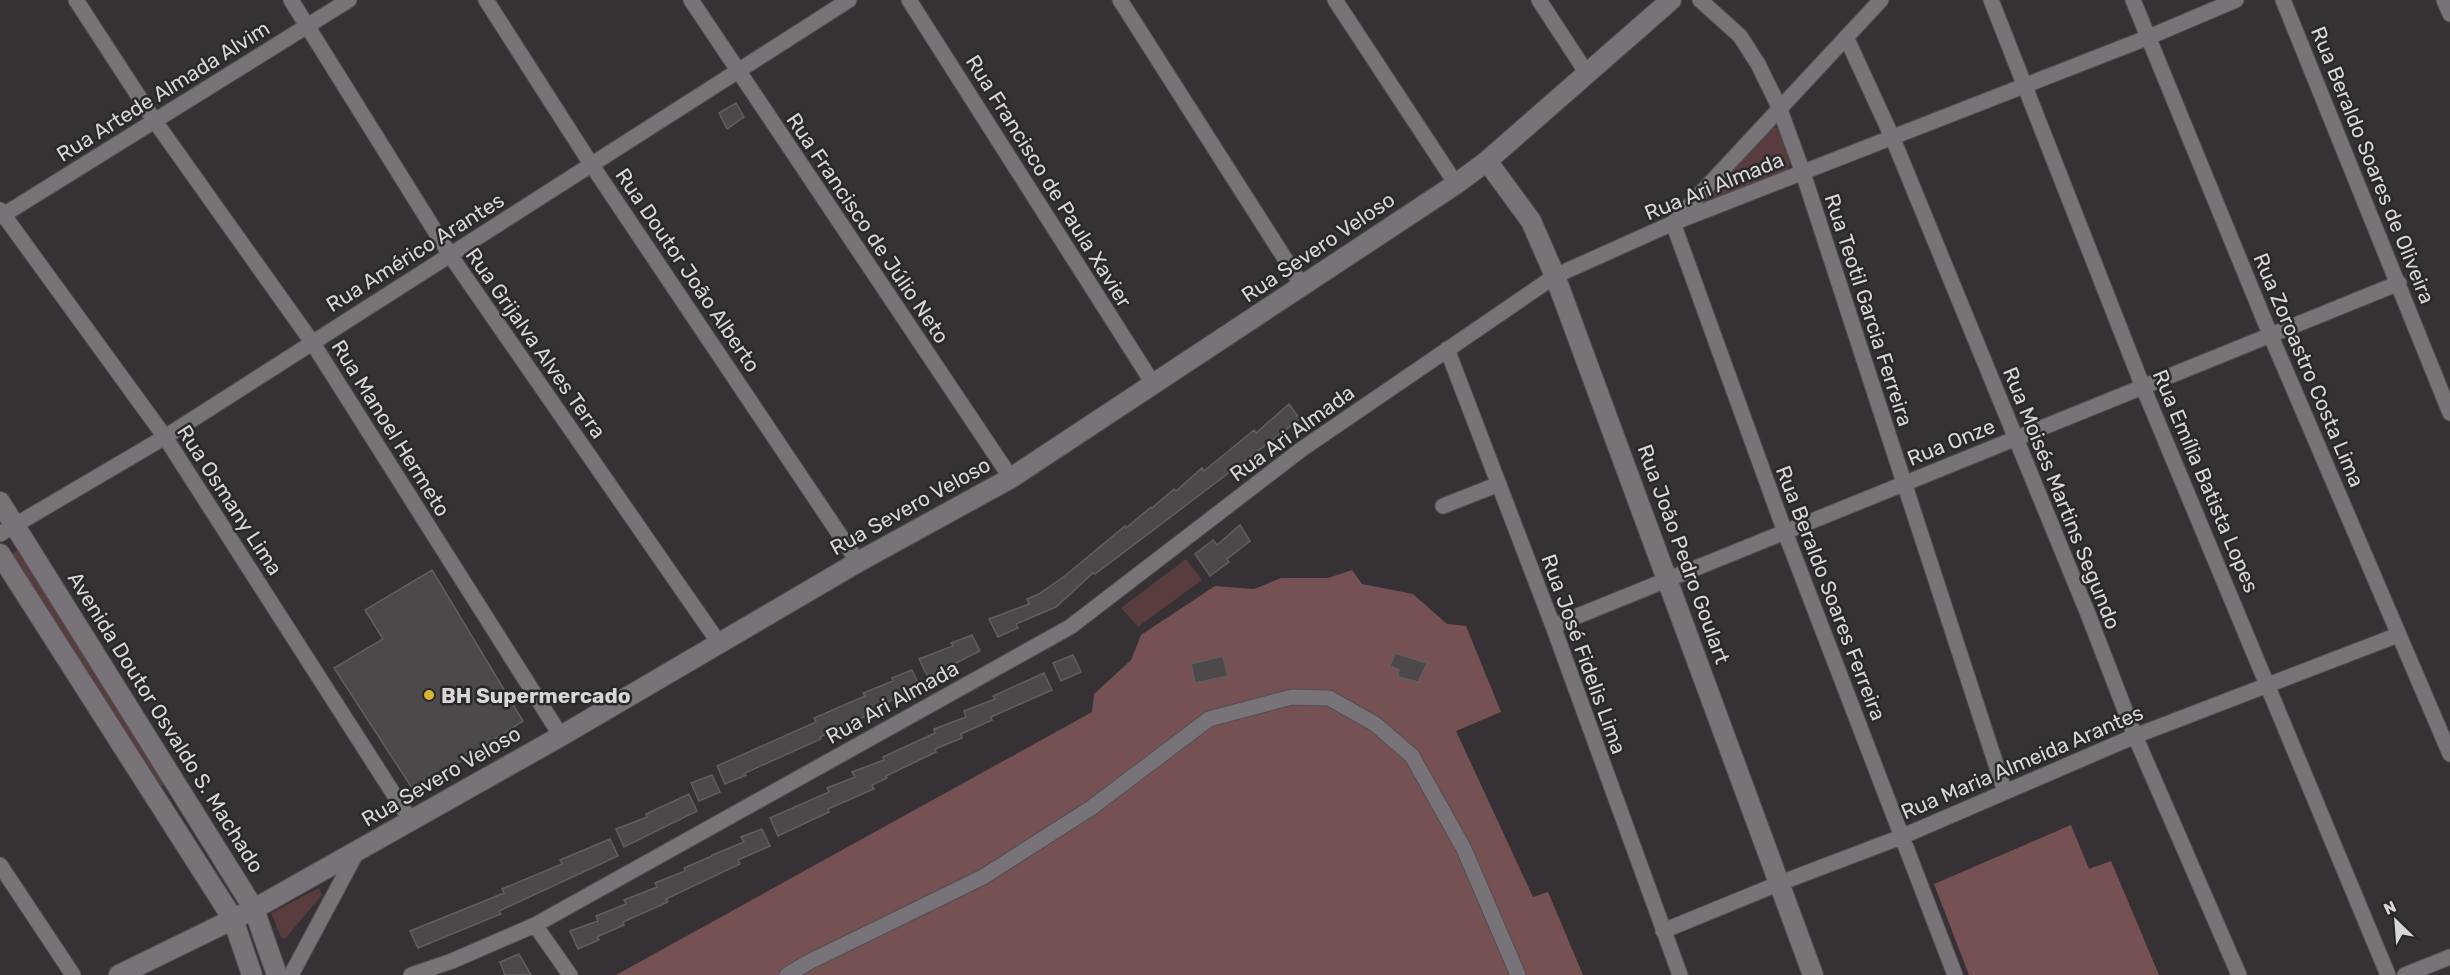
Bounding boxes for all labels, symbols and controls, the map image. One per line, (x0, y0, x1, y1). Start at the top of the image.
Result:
street label: Rua Artede Almada Alvim (52, 15, 274, 167)
street label: Rua Beraldo Soares de Oliveira (2306, 23, 2440, 307)
street label: Rua Francisco de Paula Xavier (961, 50, 1137, 312)
street label: Rua Francisco de Júlio Neto (781, 108, 955, 348)
street label: Rua Ari Almada (1641, 147, 1787, 225)
street label: Rua Doutor João Alberto (610, 163, 766, 377)
street label: Rua Severo Veloso (1237, 186, 1399, 308)
street label: Rua Américo Arantes (321, 187, 509, 317)
street label: Rua Teotil Garcia Ferreira (1820, 191, 1918, 429)
street label: Rua Grijalva Alves Terra (461, 243, 611, 443)
street label: Rua Zoroastro Costa Lima (2248, 249, 2370, 491)
street label: Rua Manoel Hermeto (326, 335, 456, 521)
street label: Rua Moisés Martins Segundo (1998, 363, 2126, 633)
street label: Rua Emília Batista Lopes (2148, 366, 2264, 596)
street label: Rua Ari Almada (1225, 379, 1359, 487)
street label: Rua Onze (1903, 413, 1999, 471)
street label: Rua Osmany Lima (172, 420, 288, 580)
street label: Rua João Pedro Goulart (1633, 441, 1735, 667)
street label: Rua Severo Veloso (826, 452, 994, 560)
street label: Rua Beraldo Soares Ferreira (1771, 462, 1891, 724)
street label: Rua José Fidelis Lima (1536, 551, 1632, 757)
street label: Avenida Doutor Osvaldo S. Machado (63, 567, 269, 877)
street label: Rua Ari Almada (821, 655, 963, 749)
place label: BH Supermercado (441, 683, 631, 708)
marker: BH Supermercado (422, 688, 436, 702)
street label: Rua Maria Almeida Arantes (1897, 700, 2147, 824)
street label: Rua Severo Veloso (357, 720, 525, 832)
north arrow (2366, 891, 2426, 951)
text: N (2381, 897, 2399, 919)

